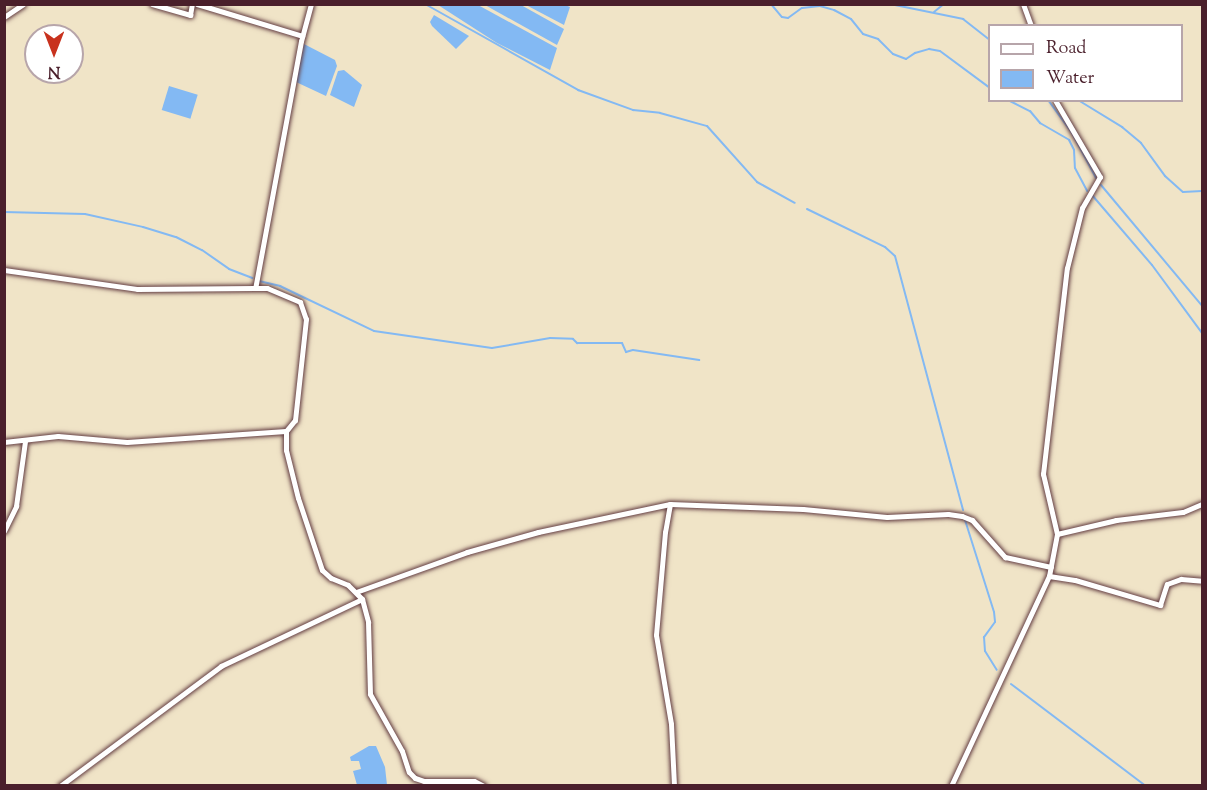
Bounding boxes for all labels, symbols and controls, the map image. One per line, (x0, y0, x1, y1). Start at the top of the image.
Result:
north arrow (24, 24, 84, 84)
legend (988, 24, 1183, 102)
text: Road (1046, 36, 1086, 62)
text: N (48, 59, 60, 82)
text: Water (1046, 66, 1094, 92)

